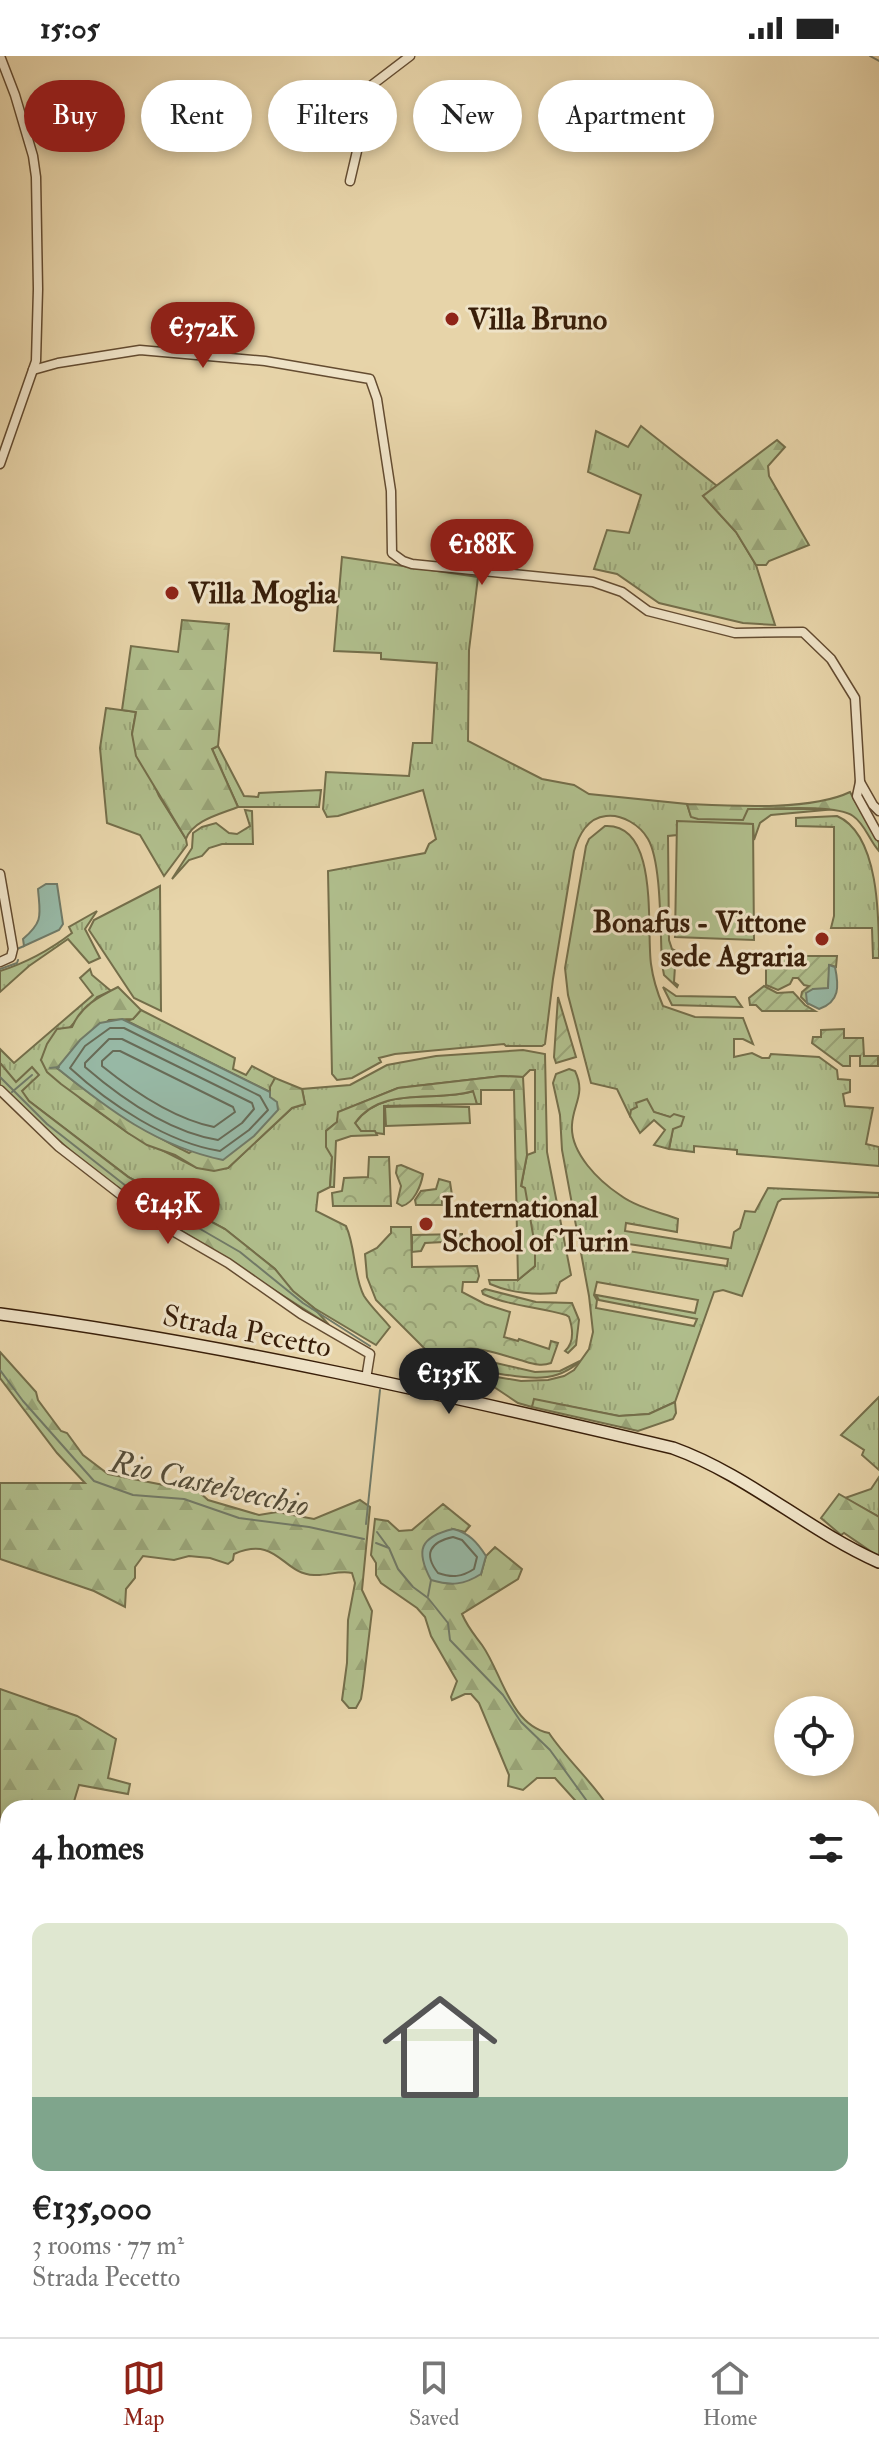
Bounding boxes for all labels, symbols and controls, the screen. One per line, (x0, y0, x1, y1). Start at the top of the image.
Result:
text: 15:05 (40, 10, 100, 47)
chip: Buy (24, 80, 125, 152)
chip: Rent (141, 80, 252, 152)
chip: Filters (268, 80, 397, 152)
chip: New (413, 80, 522, 152)
chip: Apartment (538, 80, 714, 152)
place label: Villa Bruno (467, 301, 607, 338)
pin: €372K (147, 302, 259, 370)
marker: Villa Bruno (443, 310, 461, 328)
text: €372K (169, 312, 237, 344)
pin: €188K (426, 519, 538, 587)
text: €188K (448, 529, 516, 561)
place label: Villa Moglia (187, 575, 338, 612)
marker: Villa Moglia (163, 584, 181, 602)
place label: Bonafus - Vittone sede Agraria (593, 904, 808, 975)
marker: Bonafus - Vittone sede Agraria (813, 930, 831, 948)
pin: €143K (112, 1178, 224, 1246)
text: €143K (135, 1188, 201, 1220)
place label: International School of Turin (442, 1189, 630, 1260)
marker: International School of Turin (417, 1215, 435, 1233)
street label: Strada Pecetto (159, 1297, 334, 1366)
pin: €135K (393, 1348, 505, 1416)
text: €135K (417, 1358, 481, 1390)
water label: Rio Castelvecchio (106, 1441, 313, 1526)
map controls (774, 1696, 854, 1776)
button: locate (774, 1696, 854, 1776)
icon: filters (804, 1826, 848, 1870)
text: 4 homes (32, 1827, 144, 1870)
icon: home (368, 1975, 512, 2119)
text: €135,000 (32, 2187, 152, 2230)
text: 3 rooms · 77 m² (32, 2230, 184, 2262)
text: Strada Pecetto (32, 2262, 180, 2294)
tab: Map (122, 2356, 166, 2432)
tab: Saved (409, 2356, 459, 2432)
tab: Home (703, 2356, 757, 2432)

